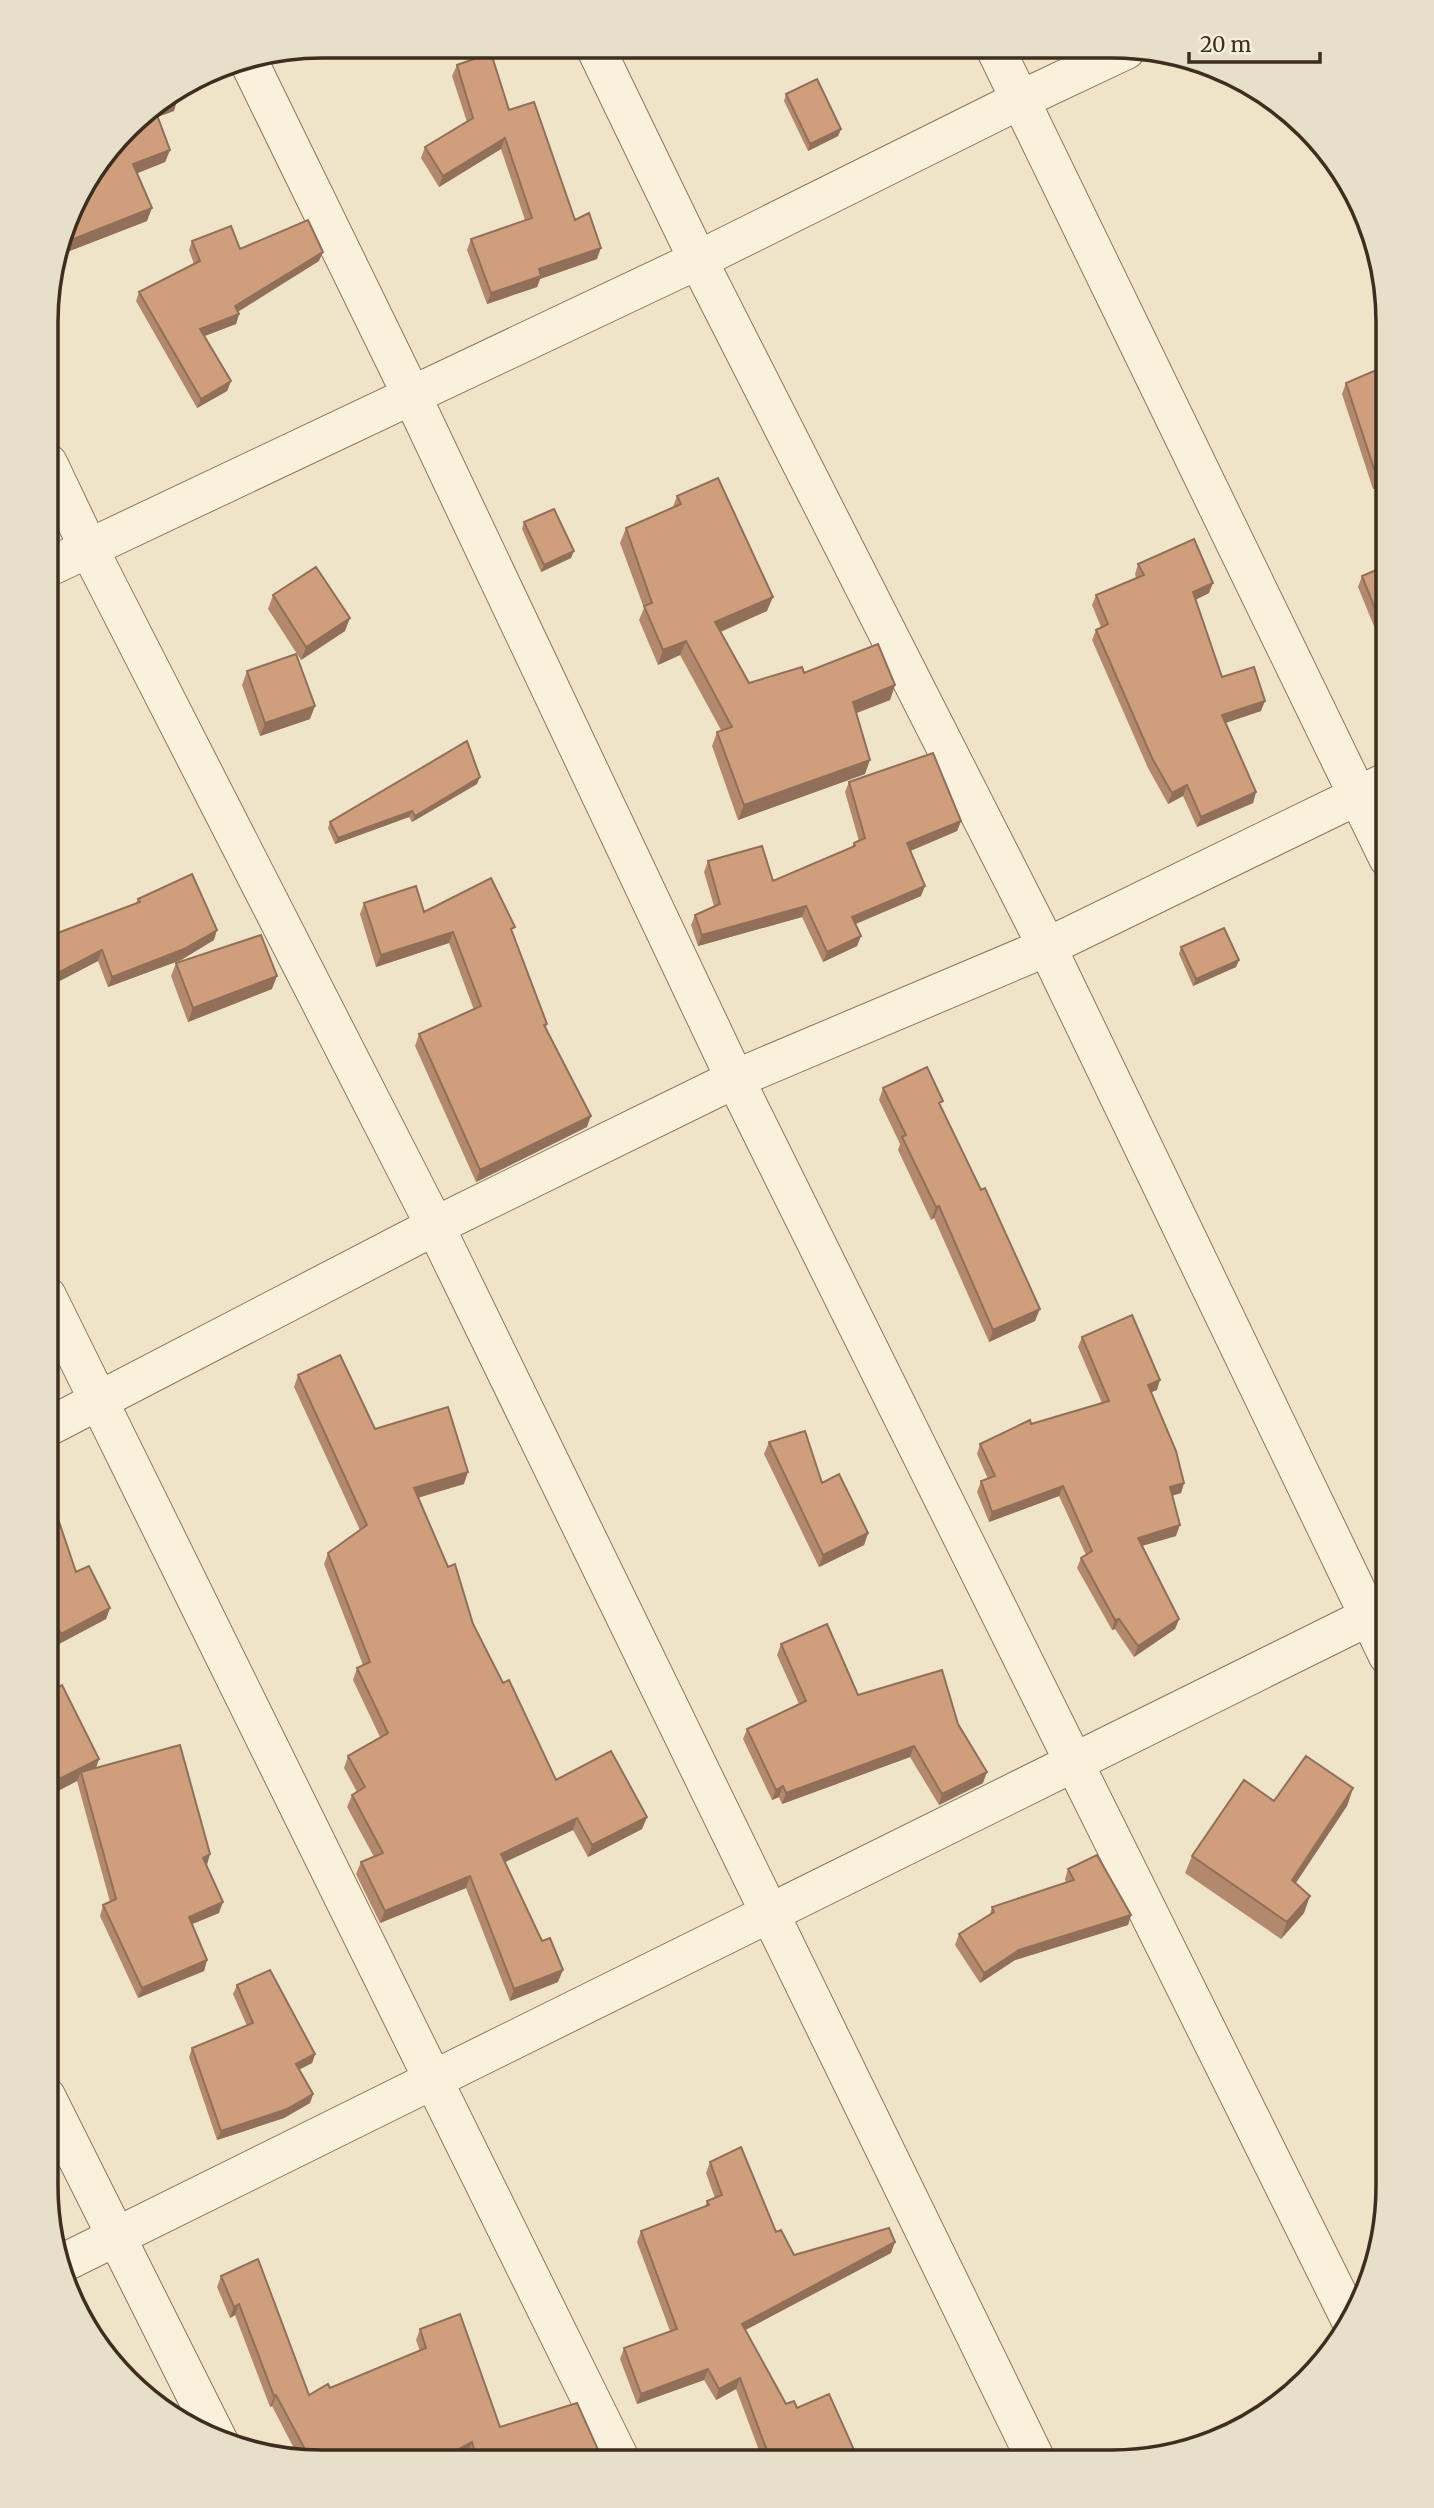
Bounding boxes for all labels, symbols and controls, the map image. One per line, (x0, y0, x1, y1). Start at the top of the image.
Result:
scale bar (1189, 21, 1320, 65)
text: 20 m (1200, 31, 1252, 58)

